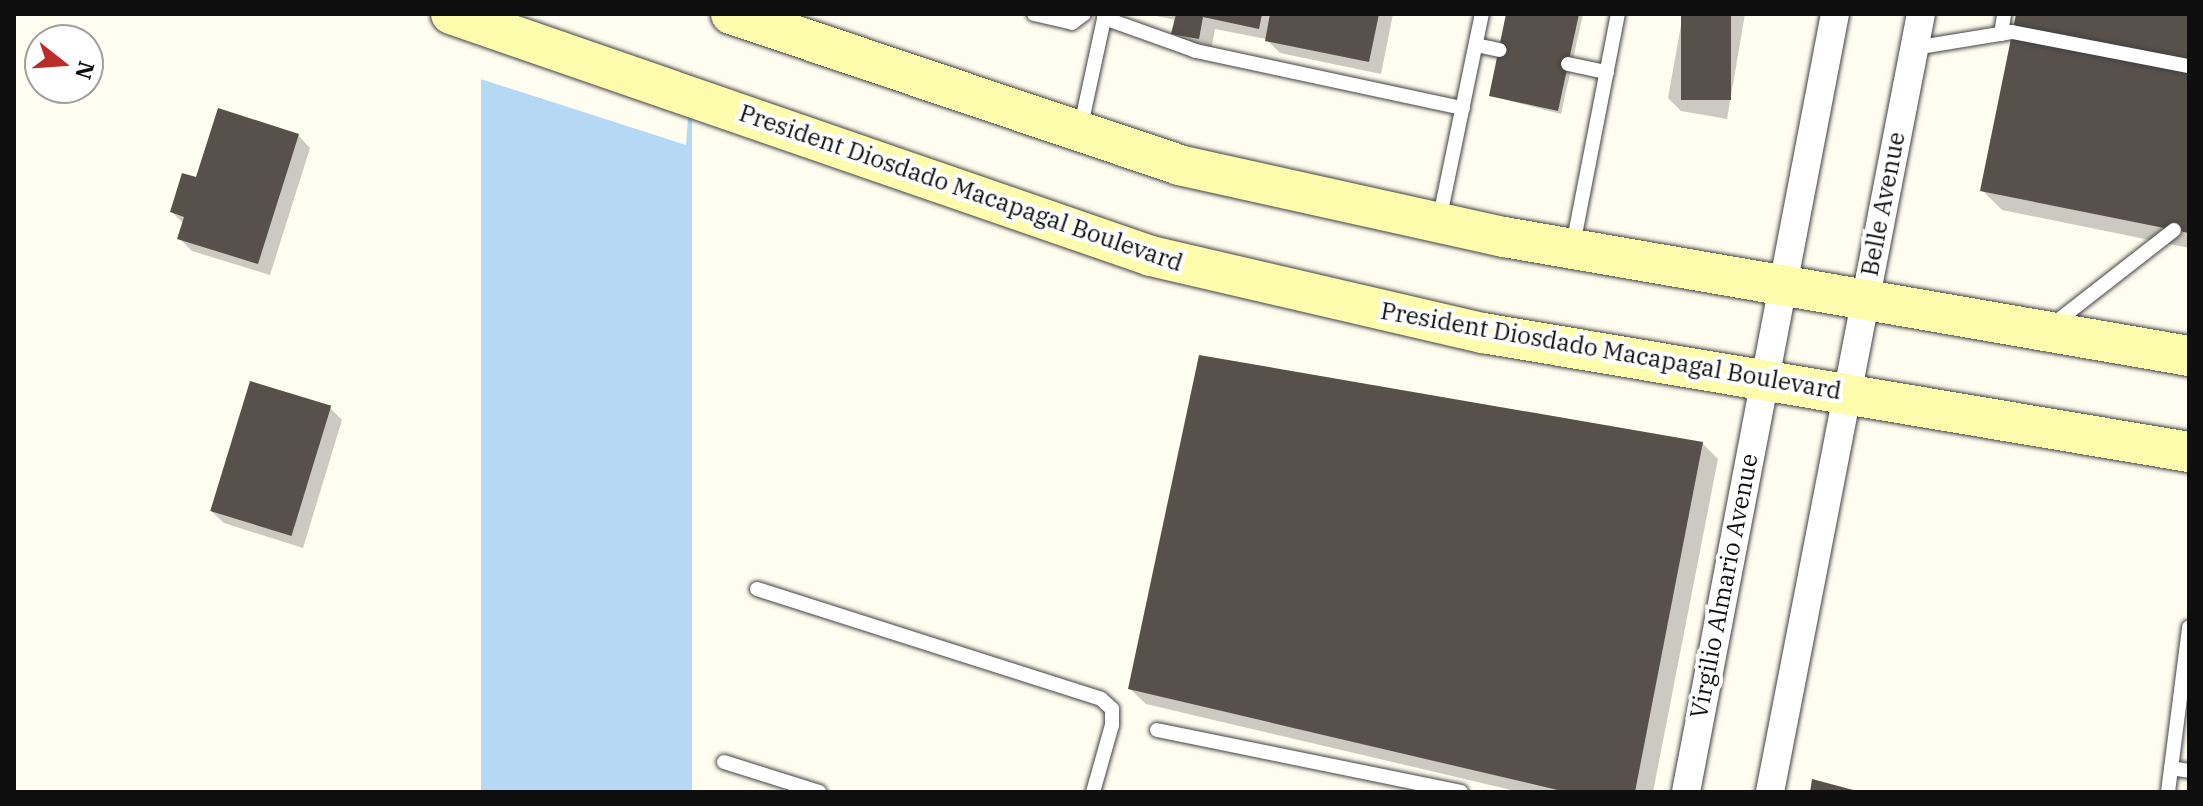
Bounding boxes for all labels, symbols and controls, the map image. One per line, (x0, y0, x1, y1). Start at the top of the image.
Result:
north arrow (24, 24, 104, 104)
text: N (69, 58, 102, 83)
street label: President Diosdado Macapagal Boulevard (735, 98, 1187, 278)
street label: Belle Avenue (1855, 130, 1911, 278)
street label: President Diosdado Macapagal Boulevard (1378, 296, 1844, 406)
street label: Virgilio Almario Avenue (1684, 451, 1764, 721)

